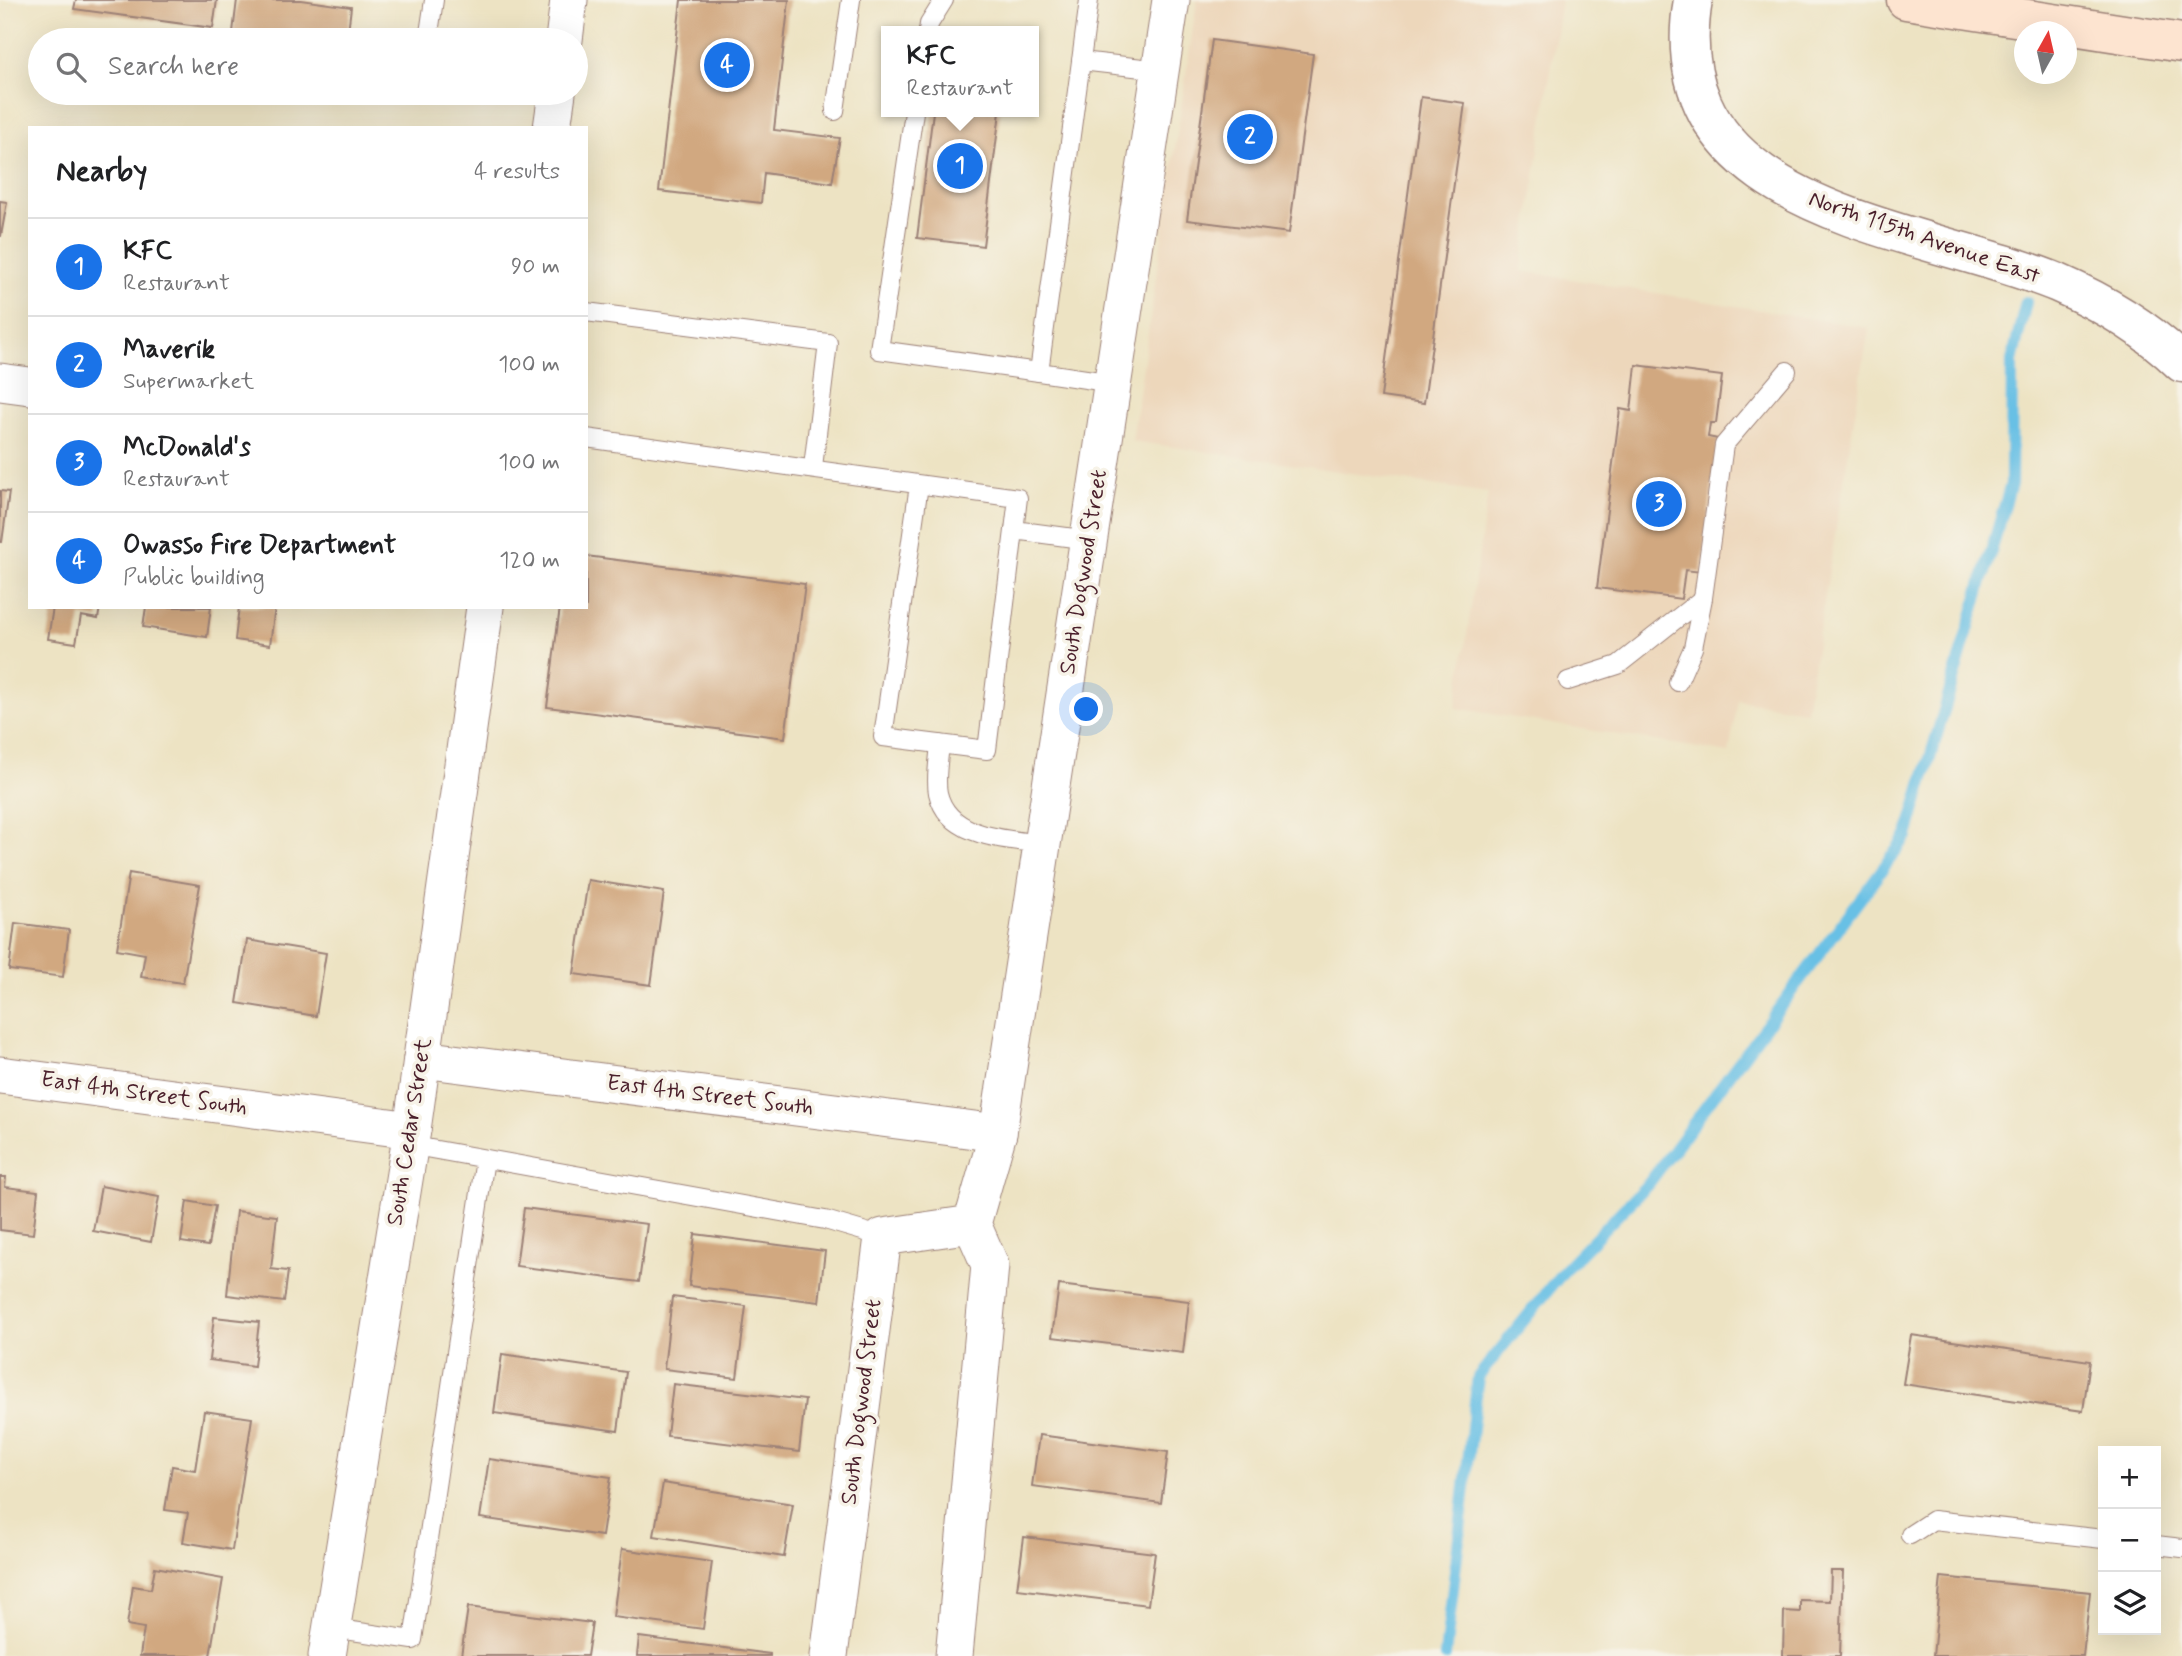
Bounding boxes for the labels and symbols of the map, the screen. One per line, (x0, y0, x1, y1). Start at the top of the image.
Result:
north arrow (2014, 21, 2077, 84)
pin: 4 (704, 39, 750, 91)
pin: 2 (1227, 111, 1273, 163)
pin: 1 (937, 140, 983, 192)
street label: North 115th Avenue East (1805, 184, 2044, 292)
street label: South Dogwood Street (1053, 467, 1117, 677)
pin: 3 (1636, 478, 1682, 530)
your location (1069, 692, 1103, 726)
street label: South Cedar Street (380, 1036, 440, 1228)
street label: East 4th Street South (39, 1065, 249, 1123)
street label: East 4th Street South (605, 1068, 815, 1124)
street label: South Dogwood Street (834, 1297, 891, 1507)

